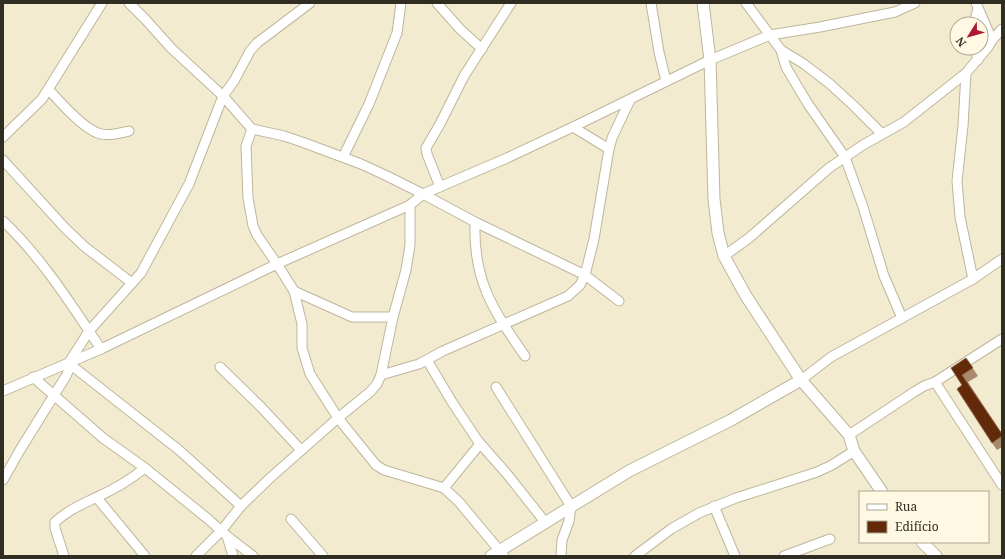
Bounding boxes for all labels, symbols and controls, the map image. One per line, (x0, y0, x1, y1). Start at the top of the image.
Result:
north arrow (949, 16, 989, 56)
text: N (952, 34, 969, 50)
legend (859, 491, 989, 543)
text: Rua (895, 498, 917, 515)
text: Edifício (895, 518, 939, 535)

